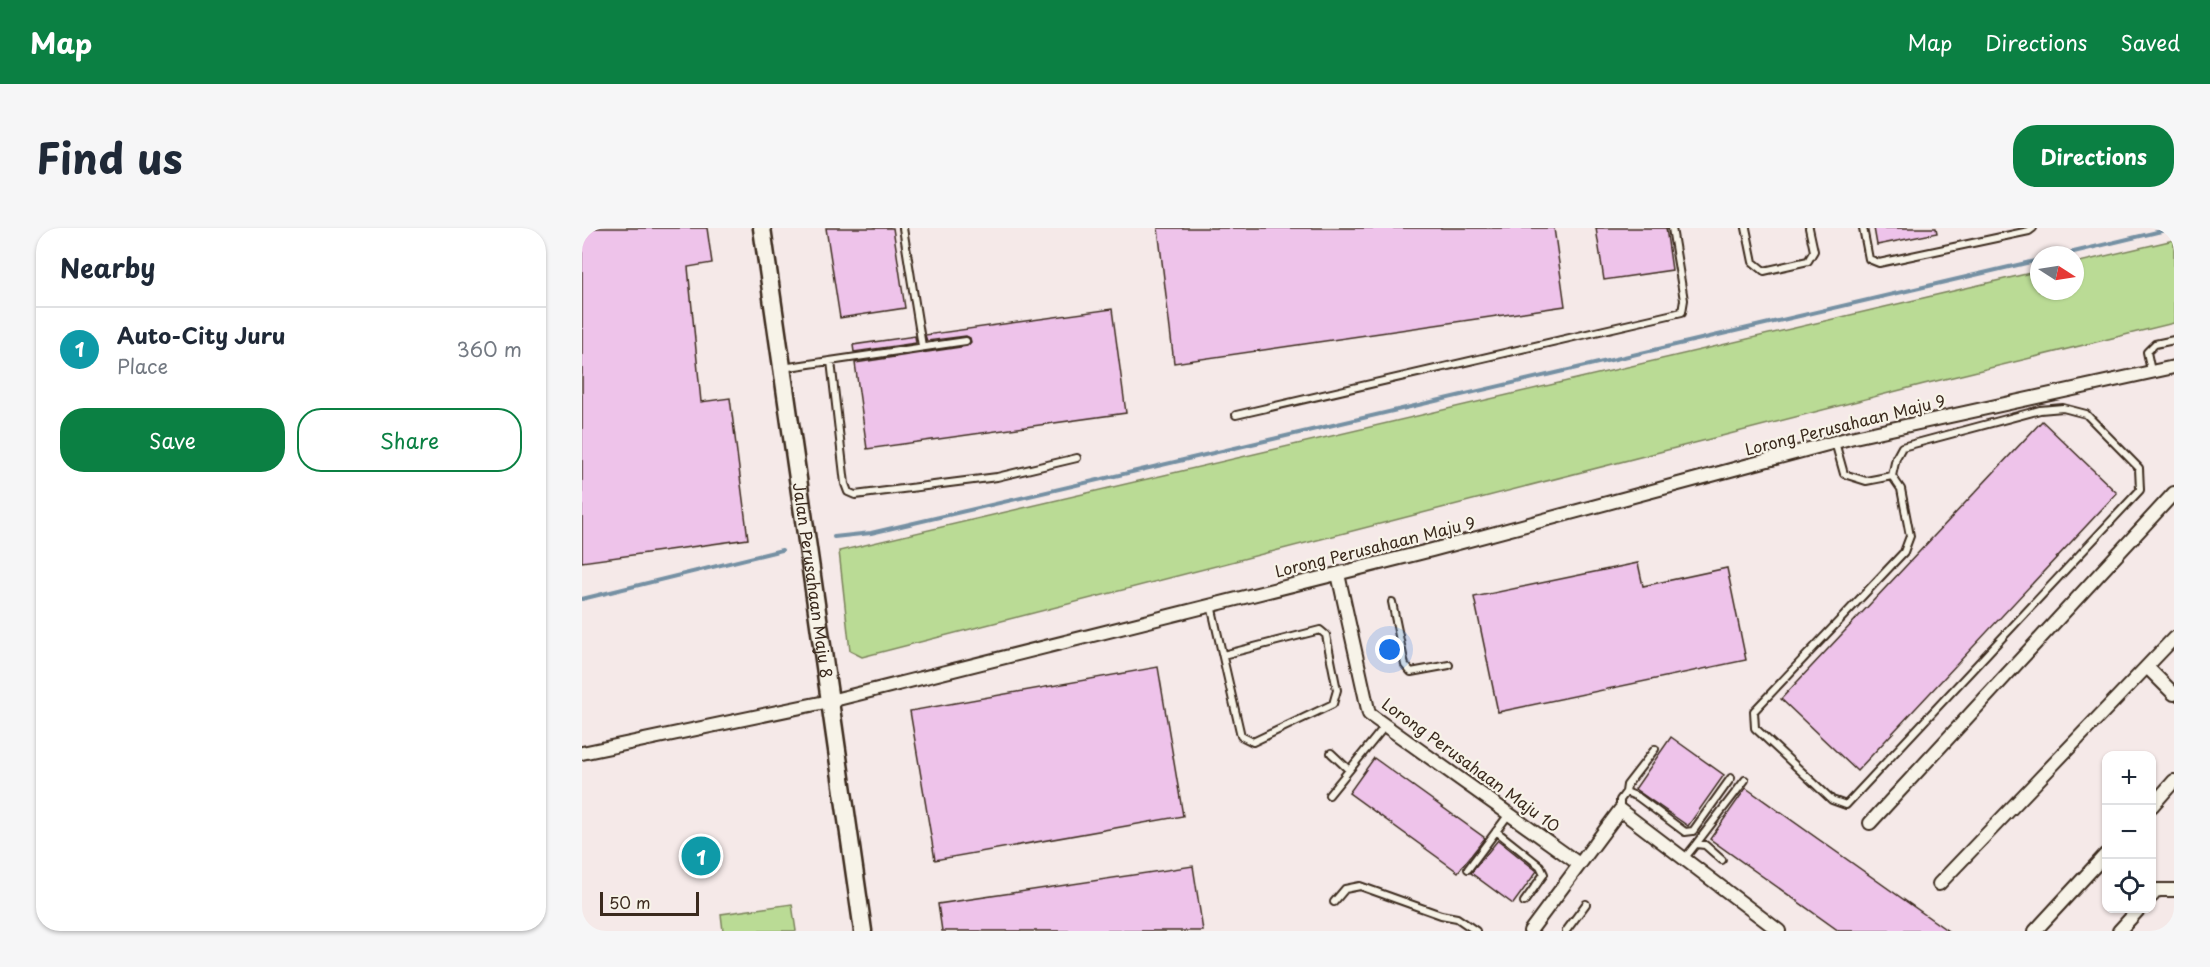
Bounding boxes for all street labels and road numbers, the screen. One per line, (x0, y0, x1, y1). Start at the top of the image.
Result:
street label: Lorong Perusahaan Maju 9 (1742, 388, 1947, 461)
street label: Jalan Perusahaan Maju 8 (788, 481, 840, 680)
street label: Lorong Perusahaan Maju 9 (1272, 510, 1477, 583)
street label: Lorong Perusahaan Maju 10 (1378, 691, 1566, 837)

